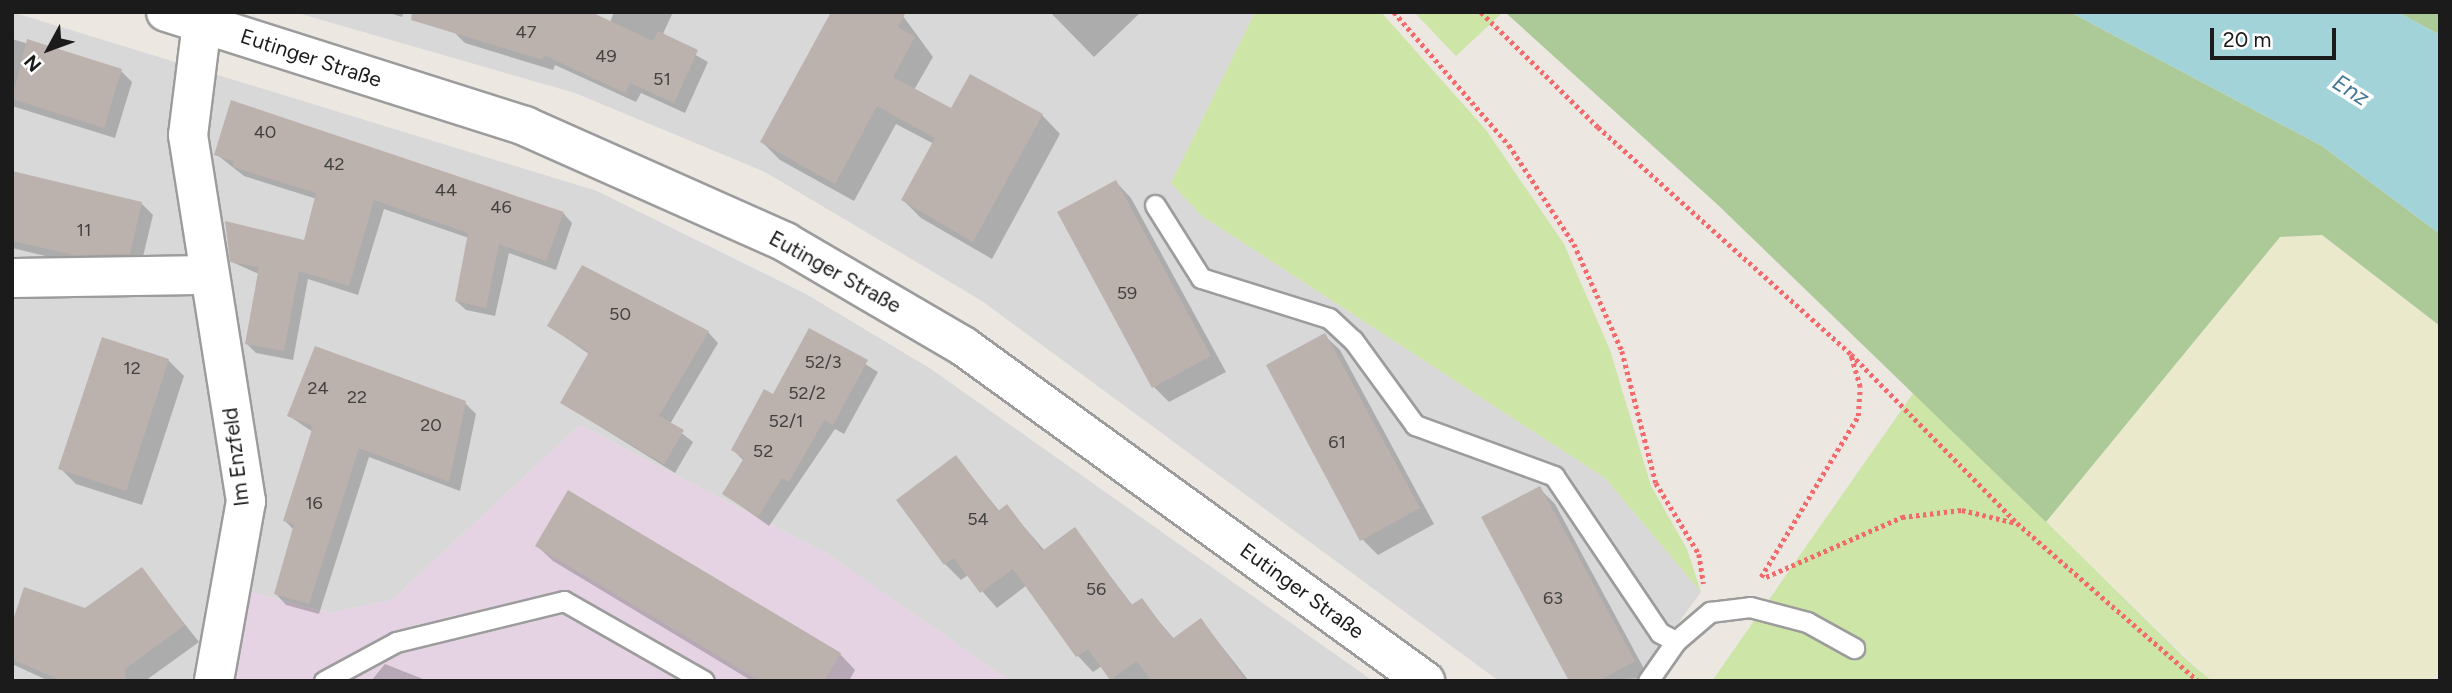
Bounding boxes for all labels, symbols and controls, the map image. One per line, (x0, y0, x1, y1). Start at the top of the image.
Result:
north arrow (14, 14, 84, 84)
scale bar (2214, 14, 2340, 58)
house number: 47 (516, 21, 536, 43)
street label: Eutinger Straße (237, 23, 385, 93)
text: 20 m (2223, 27, 2271, 52)
house number: 49 (595, 45, 617, 67)
text: N (19, 50, 46, 76)
house number: 51 (653, 68, 671, 90)
water label: Enz (2328, 68, 2374, 112)
house number: 40 (254, 121, 276, 143)
house number: 42 (323, 153, 345, 175)
house number: 44 (435, 179, 457, 201)
house number: 46 (490, 196, 512, 218)
house number: 11 (77, 219, 91, 241)
street label: Eutinger Straße (765, 225, 905, 319)
house number: 59 (1117, 282, 1137, 304)
house number: 50 (609, 303, 631, 325)
house number: 52/3 (804, 351, 842, 373)
house number: 12 (123, 357, 141, 379)
house number: 24 (307, 377, 329, 399)
house number: 52/2 (788, 382, 826, 404)
house number: 22 (347, 386, 367, 408)
street label: Im Enzfeld (217, 406, 255, 508)
house number: 52/1 (769, 410, 803, 432)
house number: 20 (420, 414, 442, 436)
house number: 61 (1328, 431, 1346, 453)
house number: 52 (753, 440, 773, 462)
house number: 16 (305, 492, 323, 514)
house number: 54 (967, 508, 989, 530)
street label: Eutinger Straße (1235, 538, 1369, 644)
house number: 56 (1086, 578, 1106, 600)
house number: 63 (1543, 587, 1563, 609)

